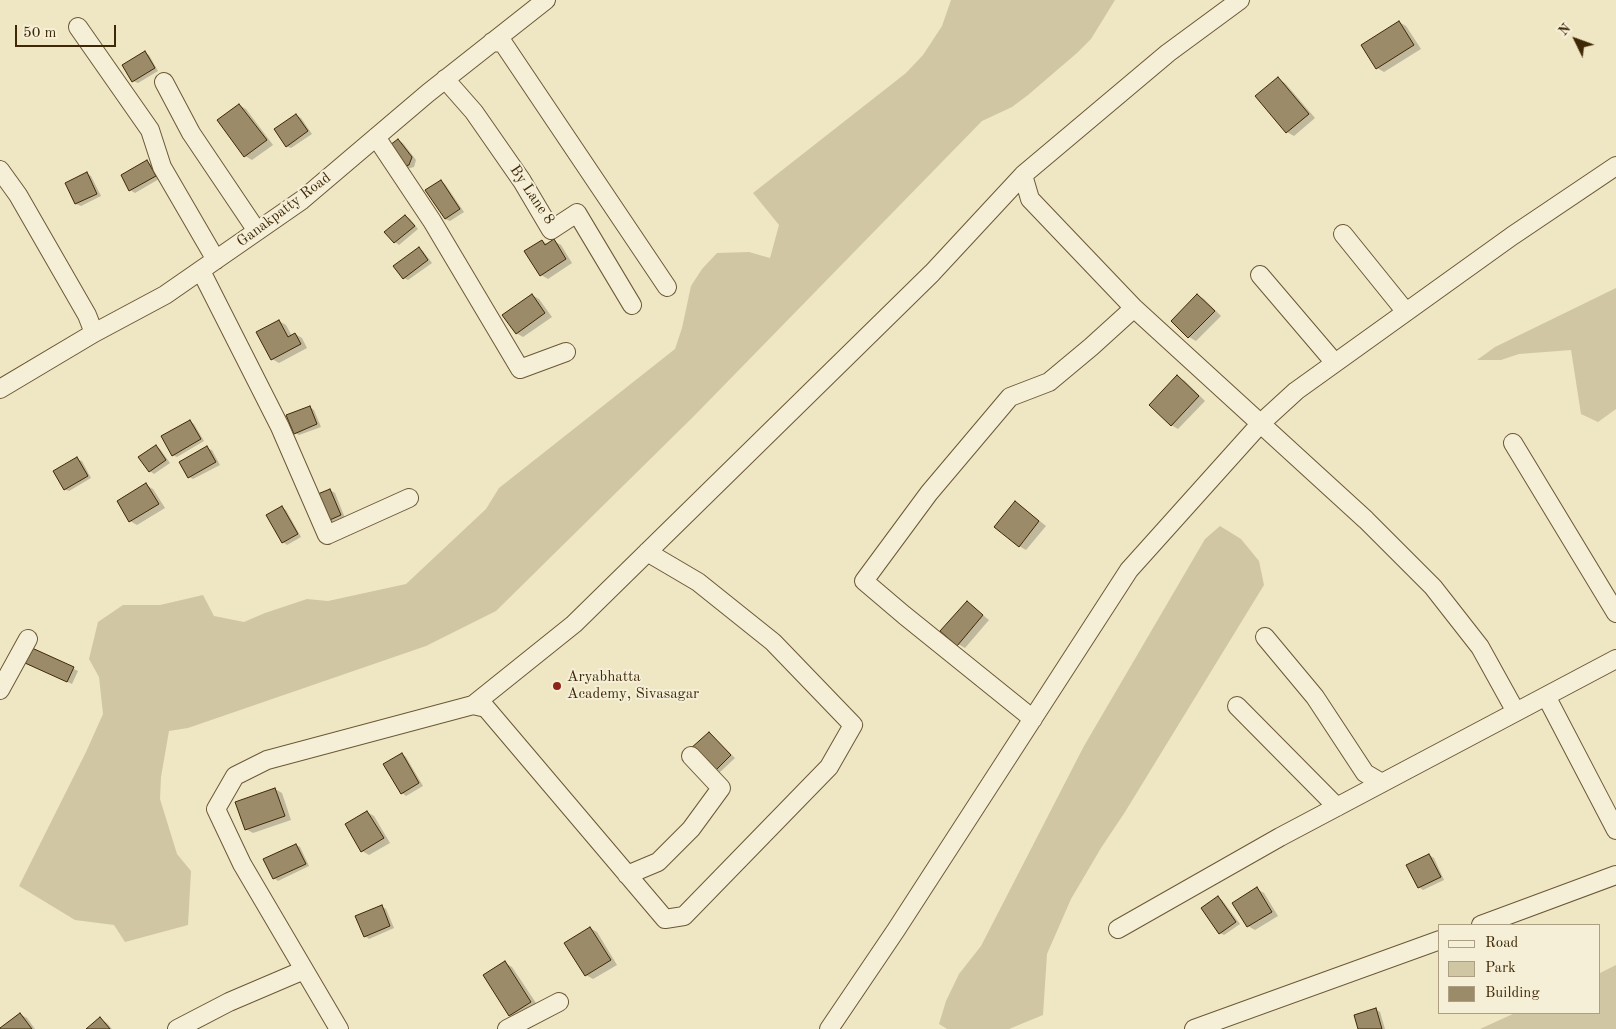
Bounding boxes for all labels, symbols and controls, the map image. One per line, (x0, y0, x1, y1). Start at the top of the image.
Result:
scale bar (18, 15, 119, 47)
north arrow (1551, 15, 1601, 65)
text: N (1556, 21, 1574, 39)
text: 50 m (23, 26, 57, 41)
street label: By Lane 8 (506, 162, 558, 228)
street label: Ganakpatty Road (234, 169, 334, 251)
place label: Aryabhatta Academy, Sivasagar (567, 668, 699, 703)
marker: Aryabhatta Academy, Sivasagar (551, 680, 563, 692)
legend (1438, 924, 1601, 1014)
text: Road (1485, 936, 1518, 951)
text: Park (1485, 961, 1516, 976)
text: Building (1485, 986, 1540, 1001)

